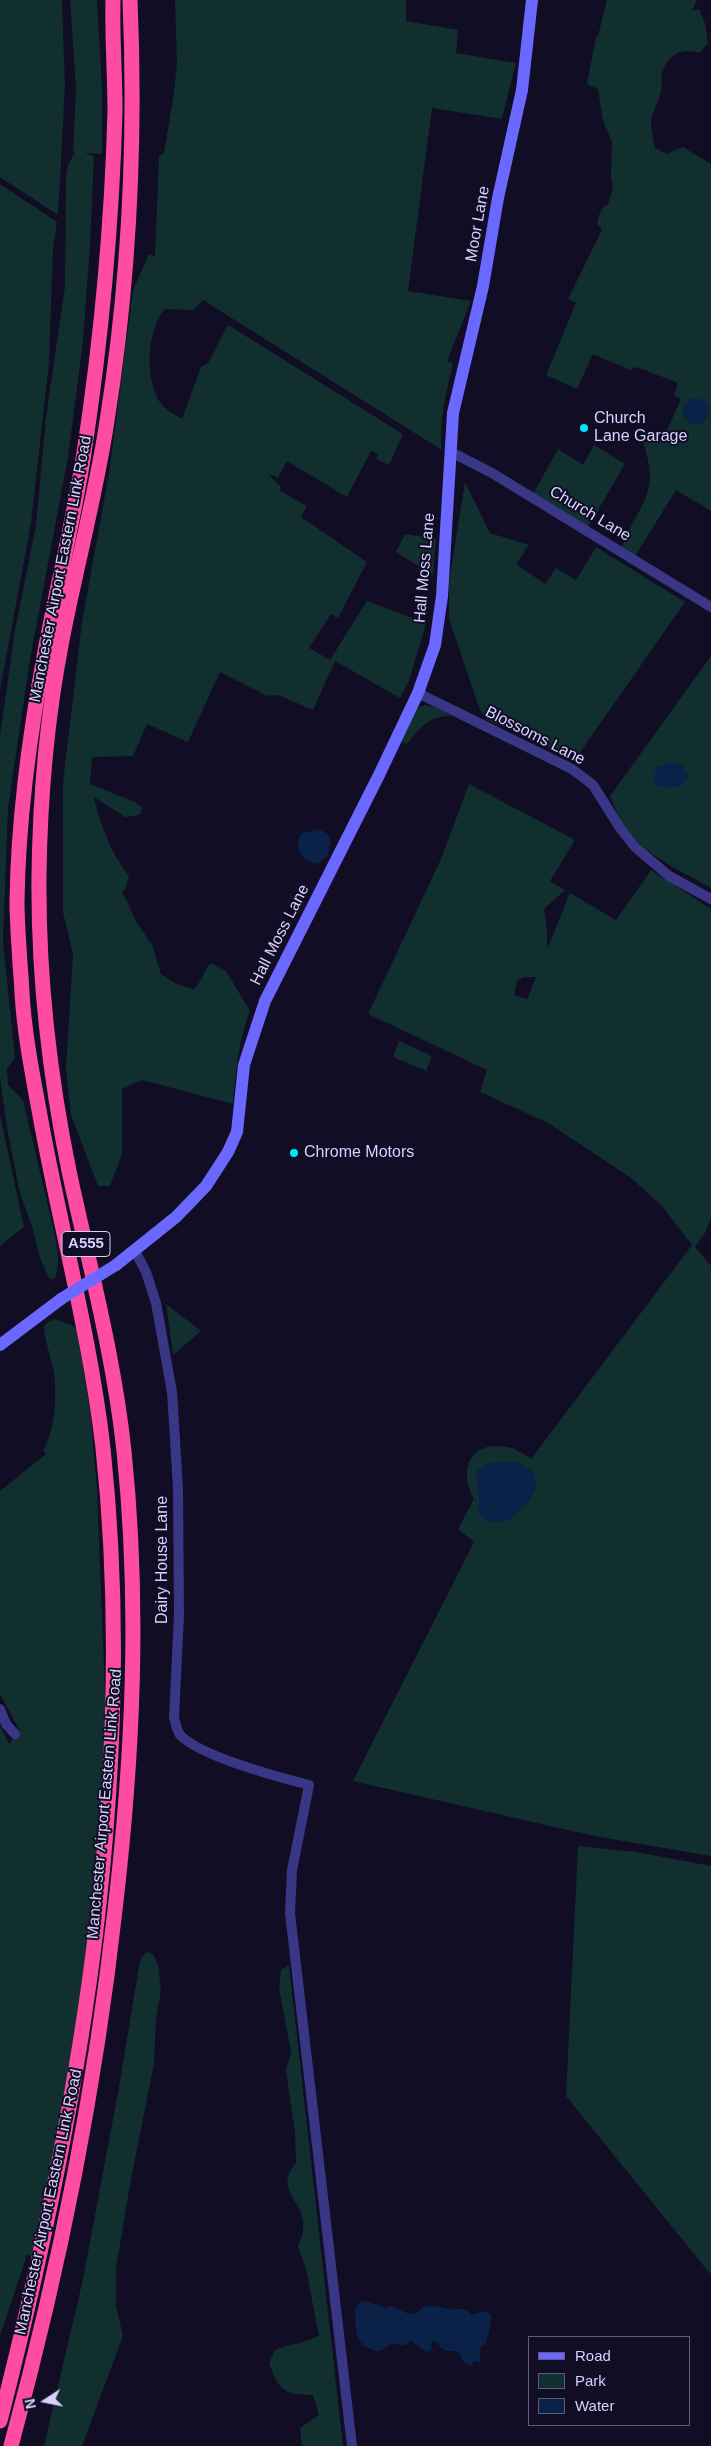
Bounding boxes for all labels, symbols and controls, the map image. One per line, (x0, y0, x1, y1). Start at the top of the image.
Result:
street label: Moor Lane (462, 185, 494, 263)
place label: Church Lane Garage (594, 409, 687, 447)
marker: Church Lane Garage (578, 422, 590, 434)
street label: Manchester Airport Eastern Link Road (26, 434, 96, 704)
street label: Church Lane (546, 482, 634, 546)
street label: Hall Moss Lane (411, 512, 439, 624)
street label: Blossoms Lane (482, 703, 588, 769)
street label: Hall Moss Lane (246, 882, 314, 988)
place label: Chrome Motors (304, 1143, 414, 1163)
marker: Chrome Motors (288, 1147, 300, 1159)
road number: A555 (62, 1232, 110, 1256)
street label: Dairy House Lane (153, 1496, 173, 1624)
street label: Manchester Airport Eastern Link Road (84, 1668, 126, 1940)
street label: Manchester Airport Eastern Link Road (11, 2067, 87, 2337)
legend (528, 2336, 691, 2426)
text: Road (575, 2347, 611, 2364)
text: Park (575, 2372, 606, 2389)
north arrow (20, 2376, 70, 2426)
text: N (21, 2397, 39, 2410)
text: Water (575, 2397, 614, 2414)

